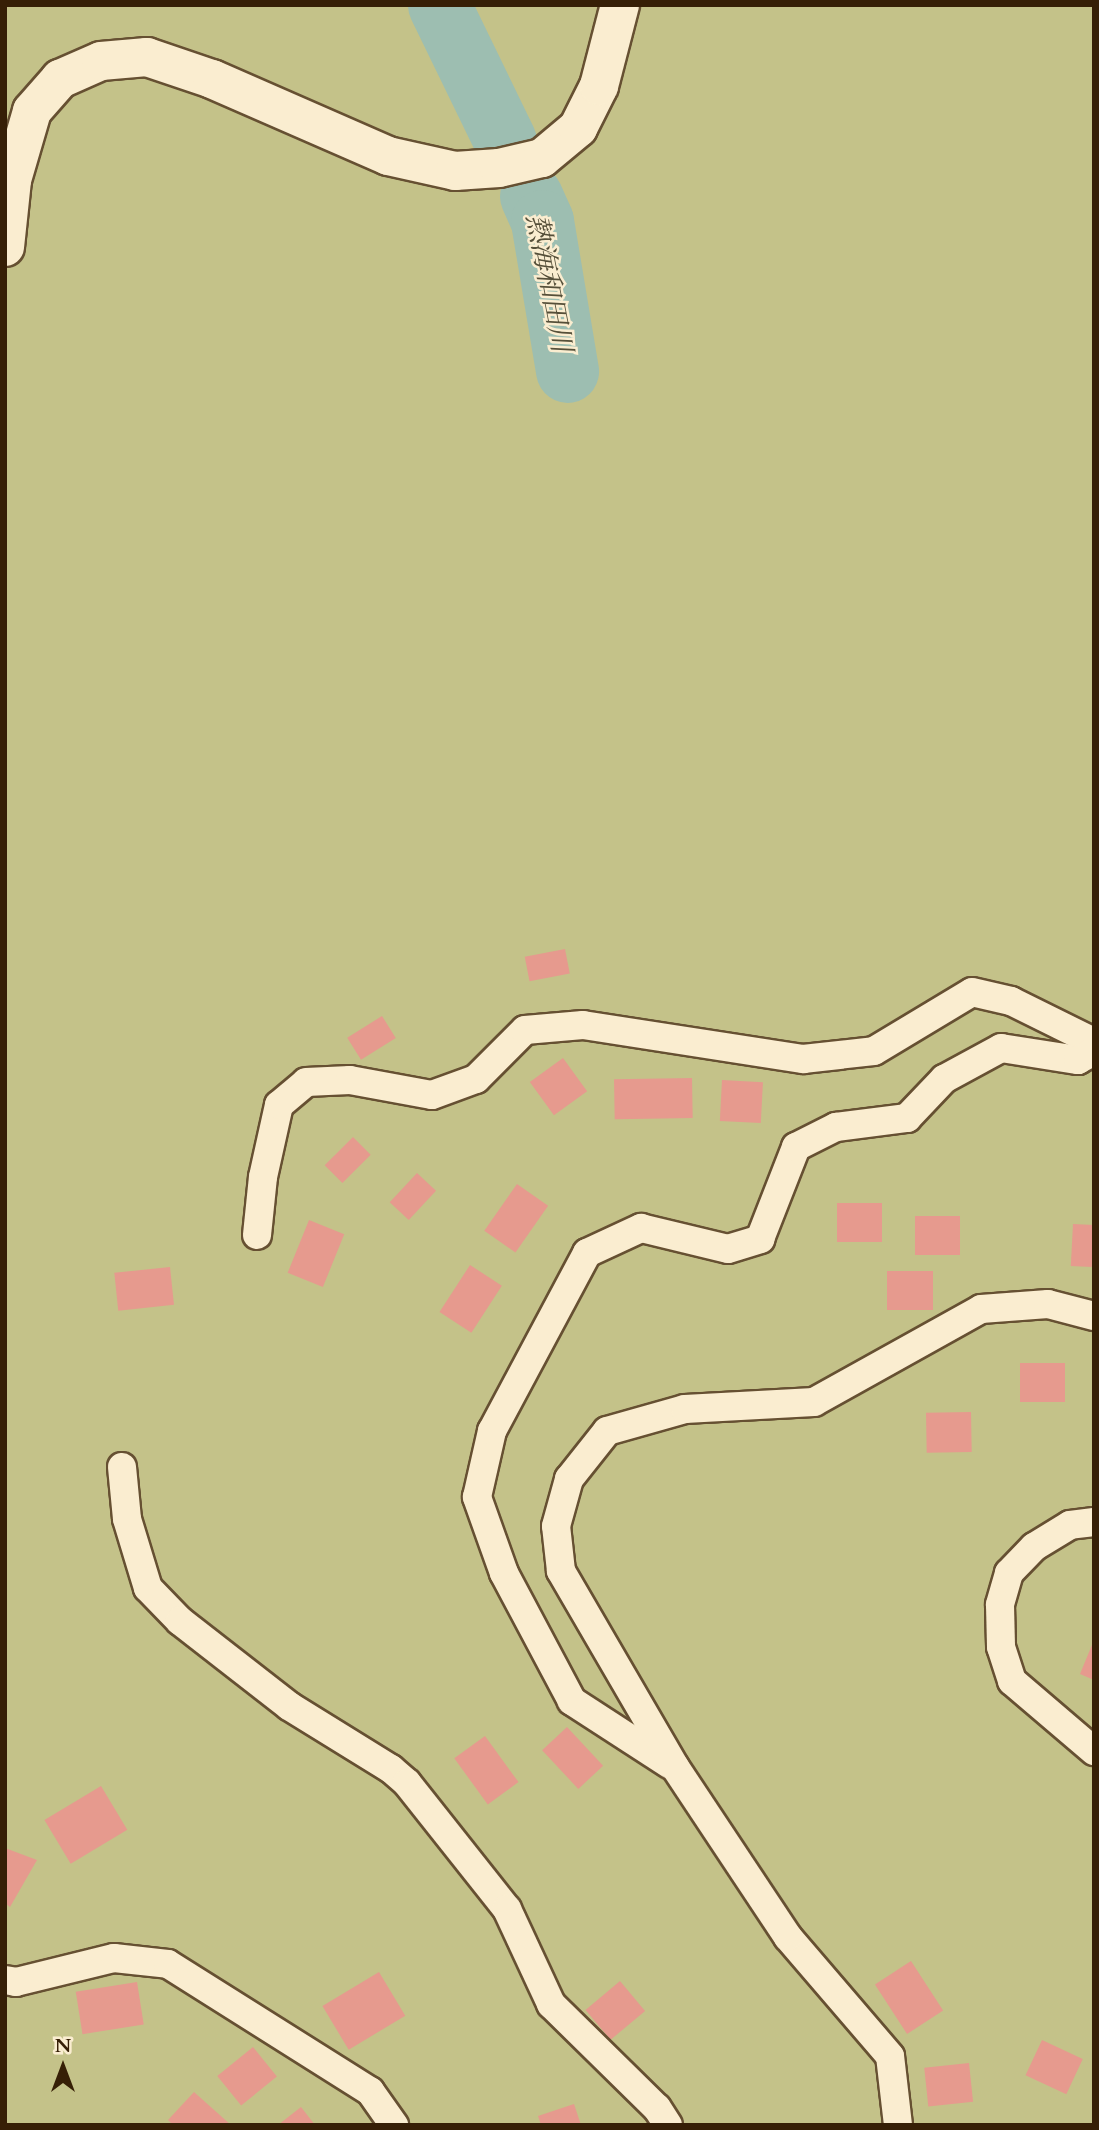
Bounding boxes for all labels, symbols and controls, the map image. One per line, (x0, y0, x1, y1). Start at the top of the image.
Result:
water label: 熱海和田川 (519, 211, 579, 355)
north arrow (28, 2032, 98, 2102)
text: N (55, 2033, 71, 2059)

